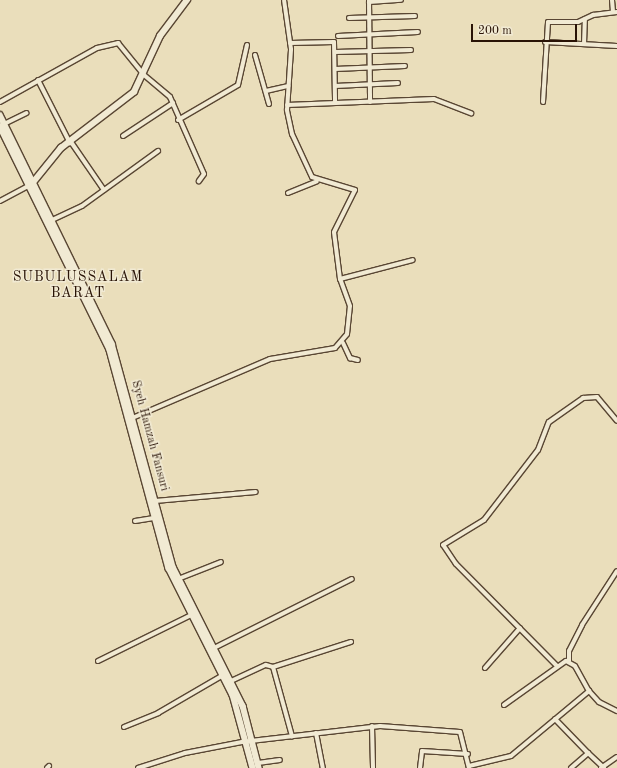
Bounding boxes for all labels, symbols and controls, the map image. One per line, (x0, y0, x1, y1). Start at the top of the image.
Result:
scale bar (473, 16, 579, 42)
text: 200 m (478, 25, 512, 37)
district label: SUBULUSSALAM BARAT (13, 269, 143, 302)
street label: Syeh Hamzah Fansuri (127, 379, 171, 493)

